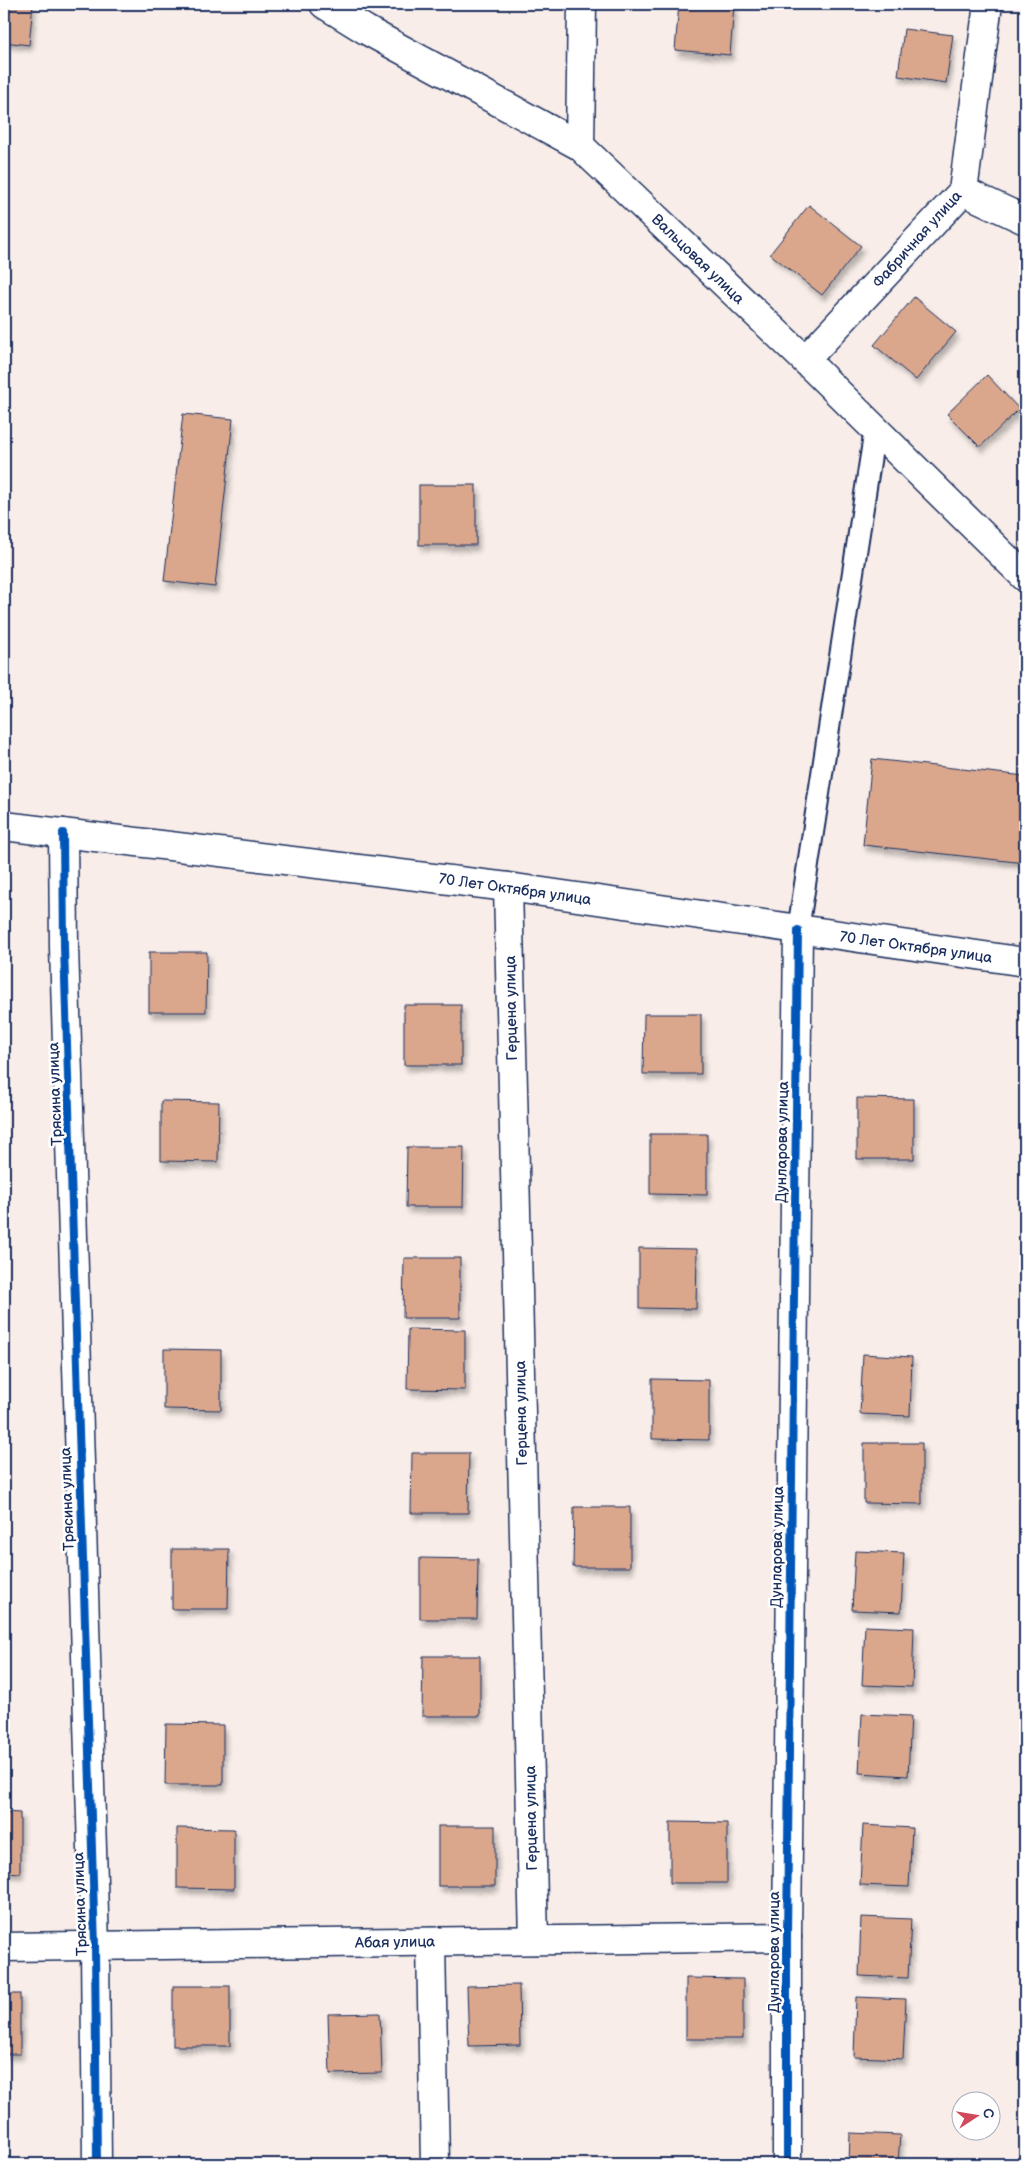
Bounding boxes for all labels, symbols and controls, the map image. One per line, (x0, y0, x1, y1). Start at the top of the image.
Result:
street label: Фабричная улица (869, 187, 966, 292)
street label: Вальцовая улица (647, 210, 748, 309)
street label: 70 Лет Октября улица (437, 869, 593, 910)
street label: 70 Лет Октября улица (838, 927, 994, 968)
street label: Герцена улица (501, 955, 522, 1061)
street label: Трясина улица (44, 1041, 67, 1146)
street label: Дунларова улица (772, 1081, 793, 1203)
street label: Герцена улица (511, 1360, 532, 1466)
street label: Трясина улица (56, 1446, 79, 1551)
street label: Дунларова улица (767, 1486, 788, 1608)
street label: Герцена улица (521, 1765, 542, 1871)
street label: Трясина улица (69, 1851, 92, 1956)
street label: Дунларова улица (765, 1891, 784, 2013)
street label: Абая улица (354, 1932, 435, 1953)
north arrow (952, 2090, 1002, 2140)
text: С (979, 2107, 998, 2120)

